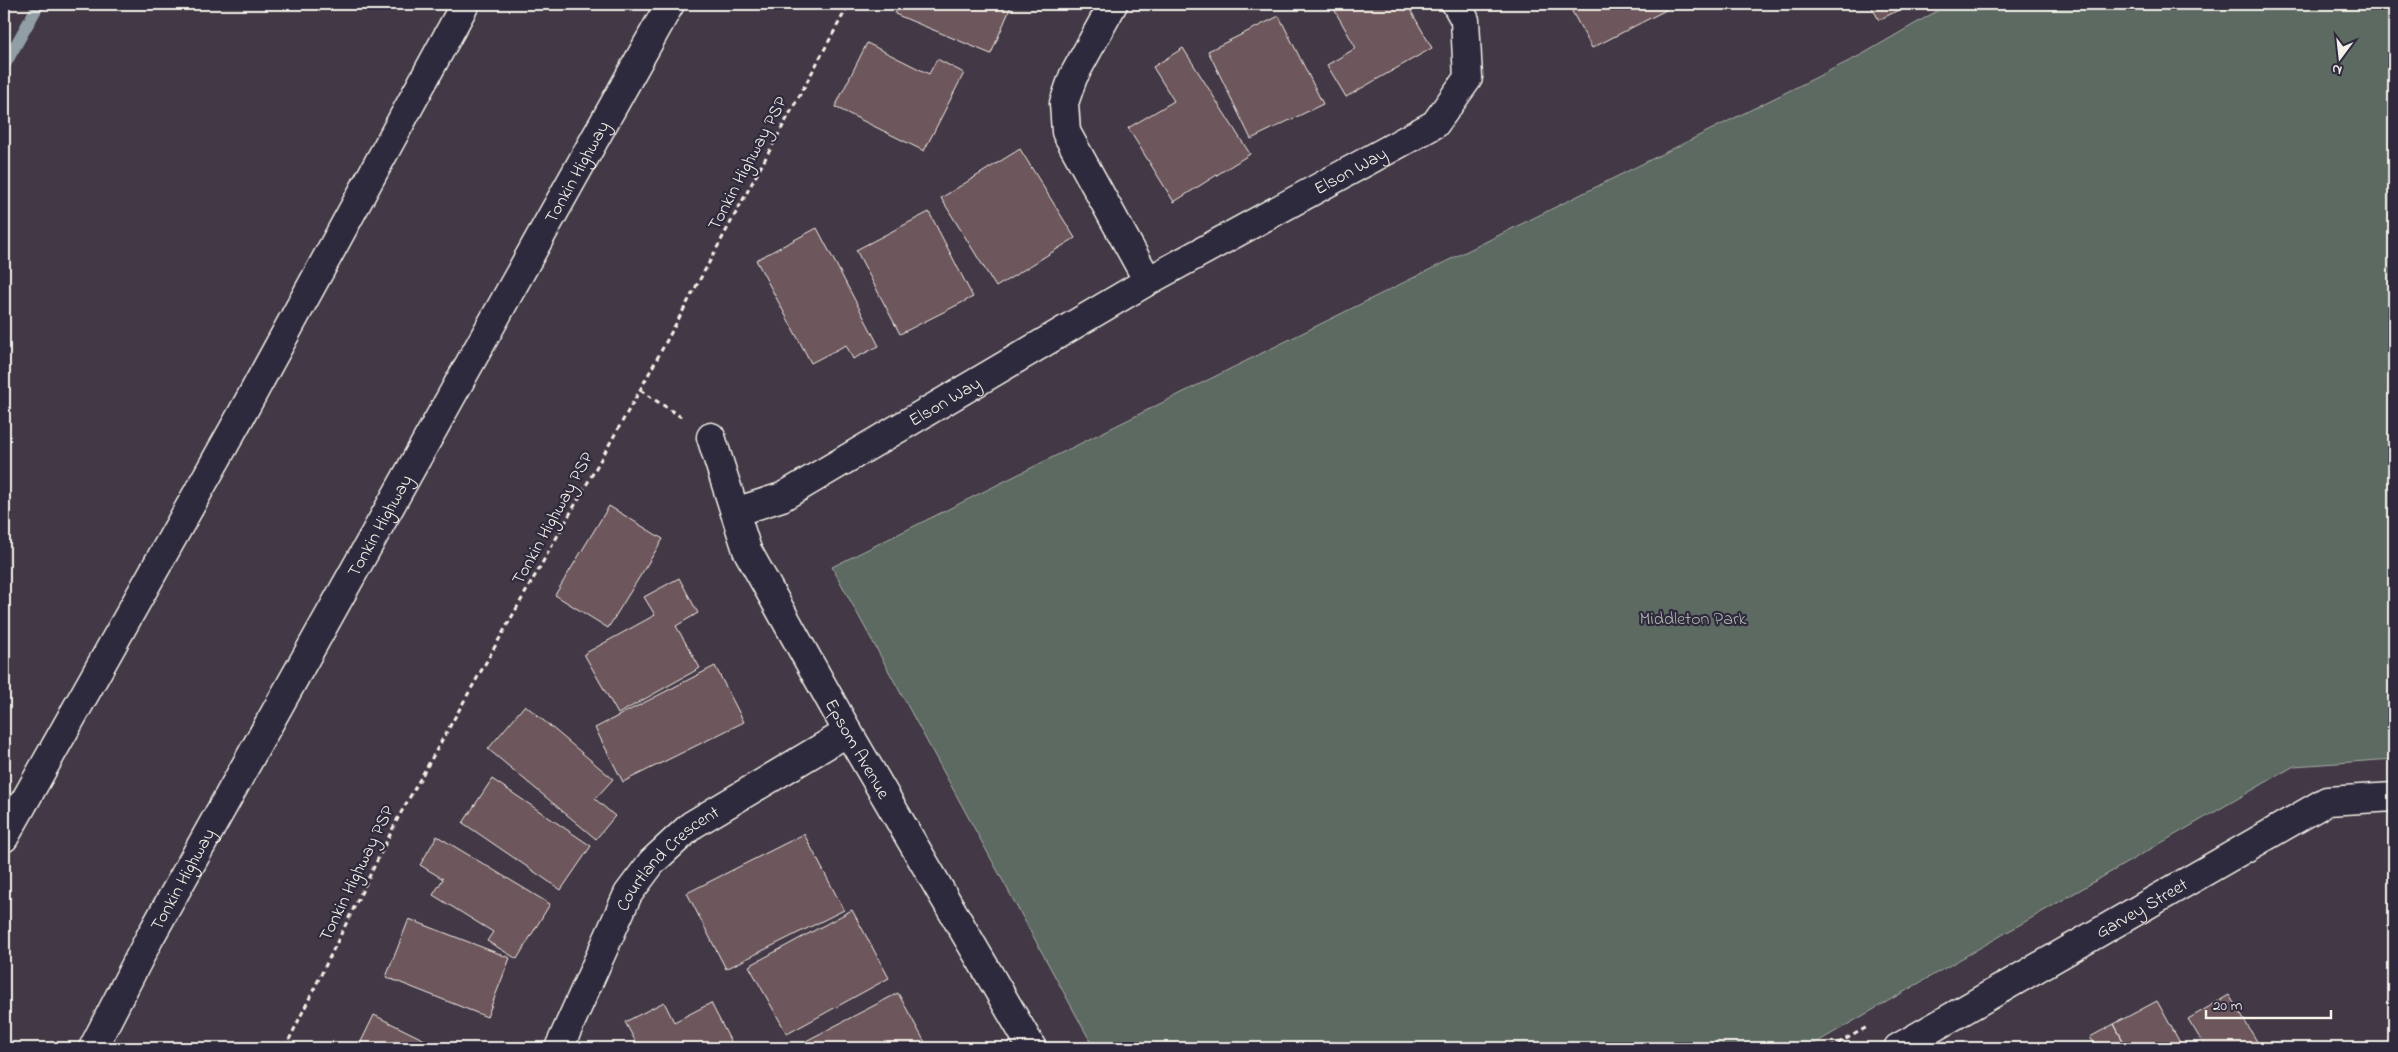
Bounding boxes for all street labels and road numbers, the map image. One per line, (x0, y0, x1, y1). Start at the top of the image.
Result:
street label: Tonkin Highway PSP (702, 92, 796, 236)
street label: Tonkin Highway (539, 117, 617, 229)
street label: Elson Way (1310, 142, 1392, 203)
street label: Elson Way (905, 371, 986, 434)
street label: Tonkin Highway PSP (506, 447, 602, 591)
street label: Tonkin Highway (342, 470, 420, 582)
street label: Epsom Avenue (817, 695, 896, 805)
street label: Tonkin Highway PSP (314, 801, 403, 947)
street label: Courtland Crescent (611, 801, 725, 916)
street label: Tonkin Highway (145, 824, 223, 936)
street label: Garvey Street (2092, 873, 2193, 946)

